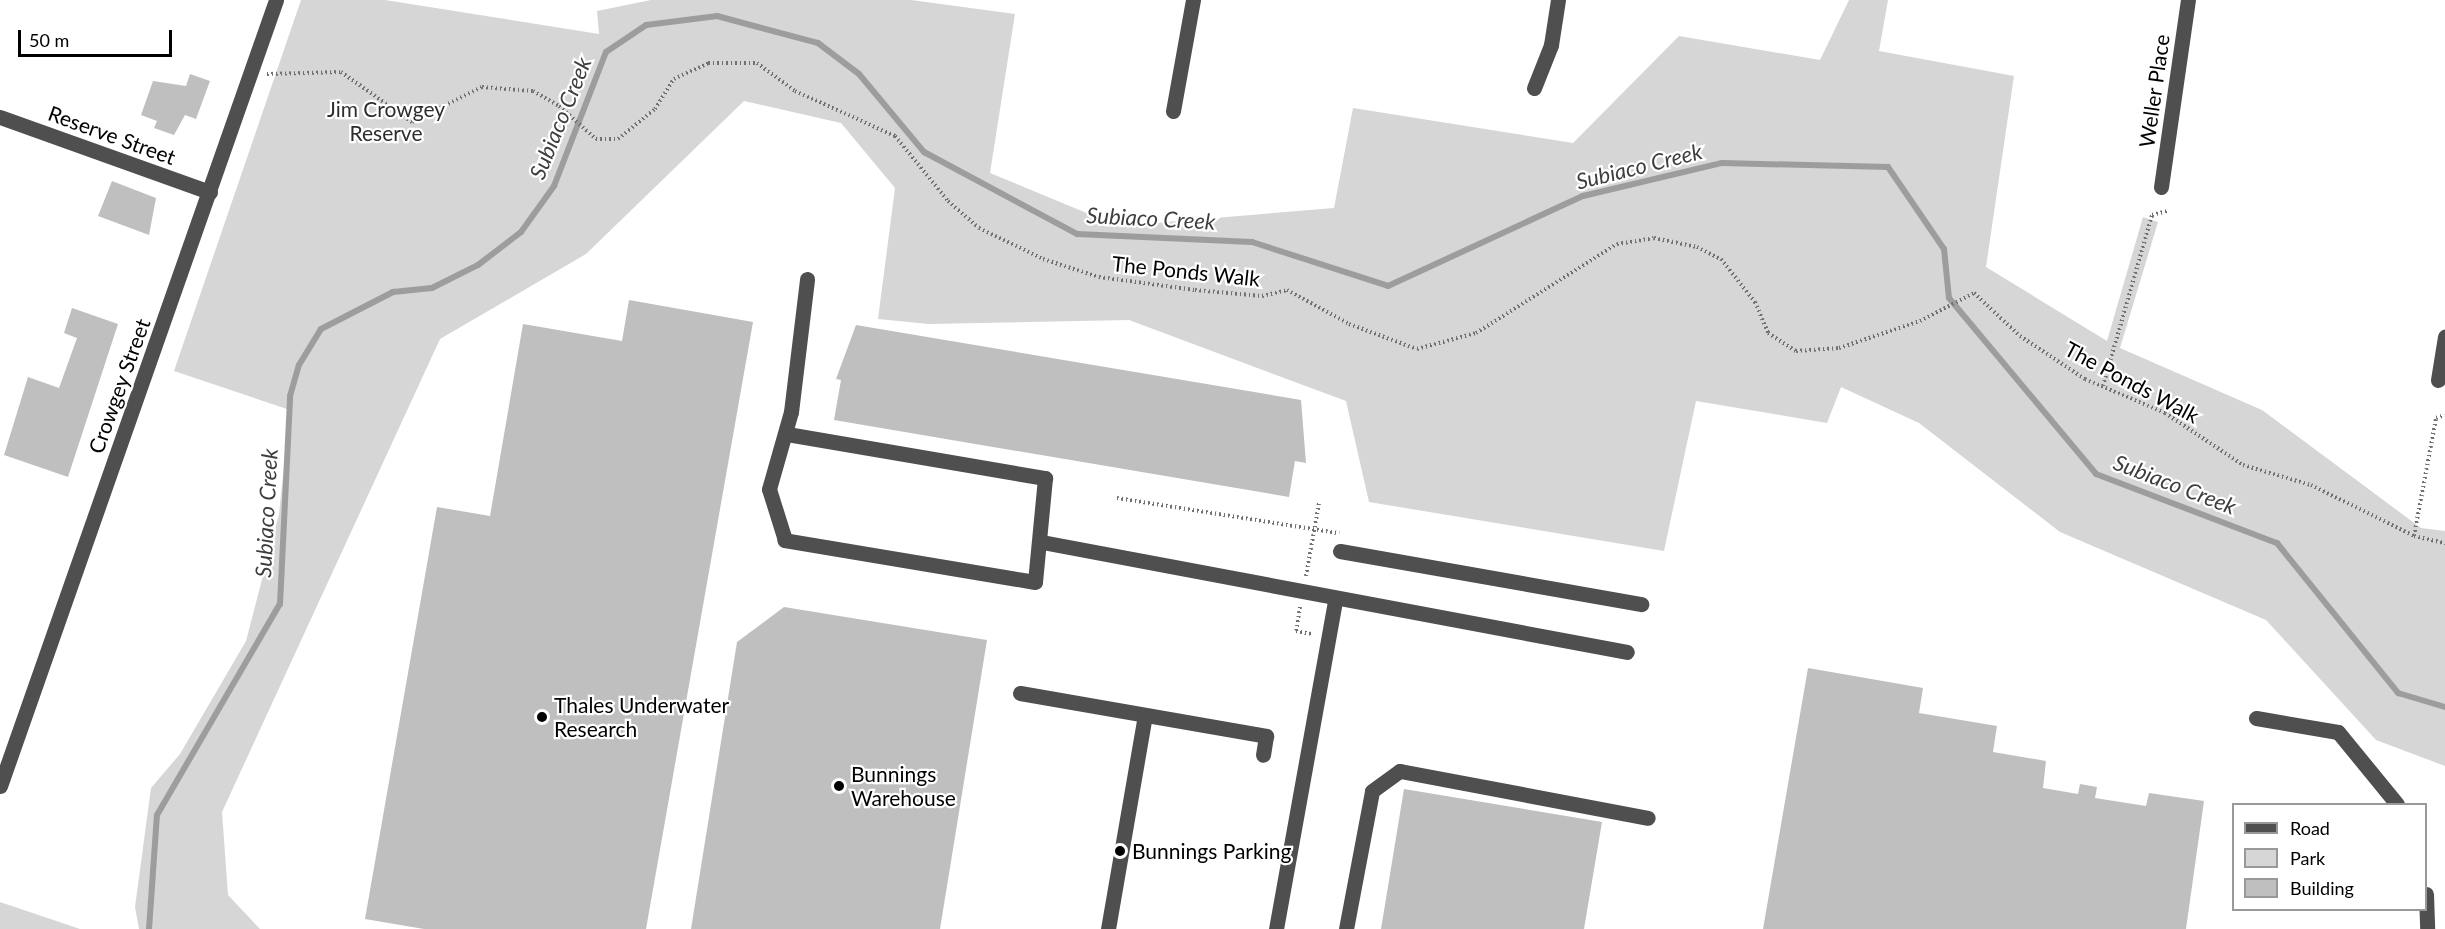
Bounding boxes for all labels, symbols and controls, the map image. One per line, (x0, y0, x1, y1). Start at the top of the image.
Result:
scale bar (21, 18, 176, 56)
text: 50 m (29, 29, 69, 51)
street label: Weller Place (2134, 33, 2174, 149)
water label: Subiaco Creek (524, 53, 596, 183)
park label: Jim Crowgey Reserve (327, 96, 445, 146)
street label: Reserve Street (45, 100, 179, 170)
water label: Subiaco Creek (1573, 138, 1705, 194)
water label: Subiaco Creek (1086, 201, 1216, 235)
street label: The Ponds Walk (1111, 251, 1261, 291)
street label: Crowgey Street (83, 315, 155, 457)
street label: The Ponds Walk (2060, 336, 2204, 428)
water label: Subiaco Creek (249, 448, 283, 578)
water label: Subiaco Creek (2110, 449, 2240, 519)
place label: Thales Underwater Research (554, 692, 729, 742)
marker: Thales Underwater Research (535, 710, 549, 724)
place label: Bunnings Warehouse (851, 761, 956, 811)
marker: Bunnings Warehouse (832, 779, 846, 793)
legend (2232, 803, 2427, 911)
text: Road (2290, 817, 2330, 839)
place label: Bunnings Parking (1132, 838, 1291, 864)
marker: Bunnings Parking (1113, 844, 1127, 858)
text: Park (2290, 847, 2325, 869)
text: Building (2290, 877, 2354, 899)

